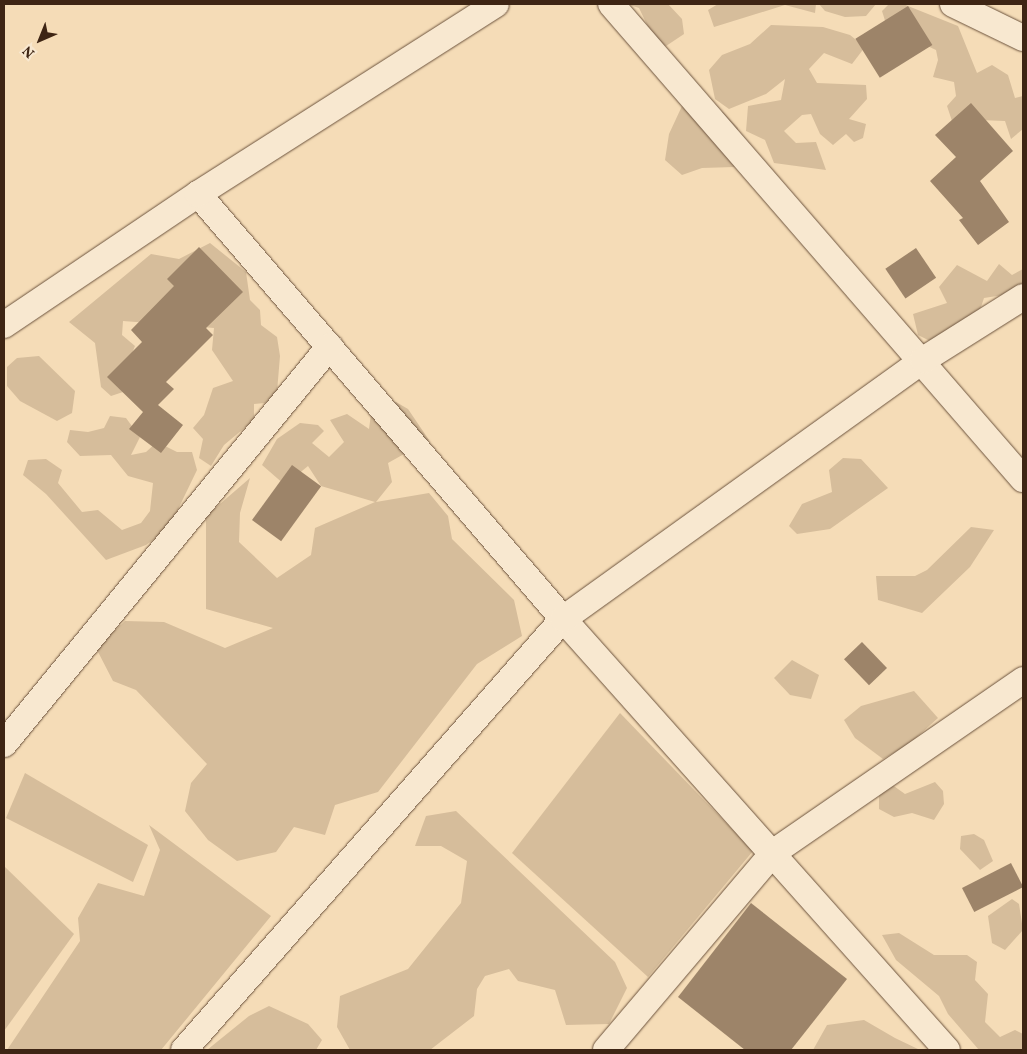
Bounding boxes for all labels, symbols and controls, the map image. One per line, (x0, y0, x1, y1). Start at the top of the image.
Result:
north arrow (15, 15, 65, 65)
text: N (19, 41, 39, 62)

